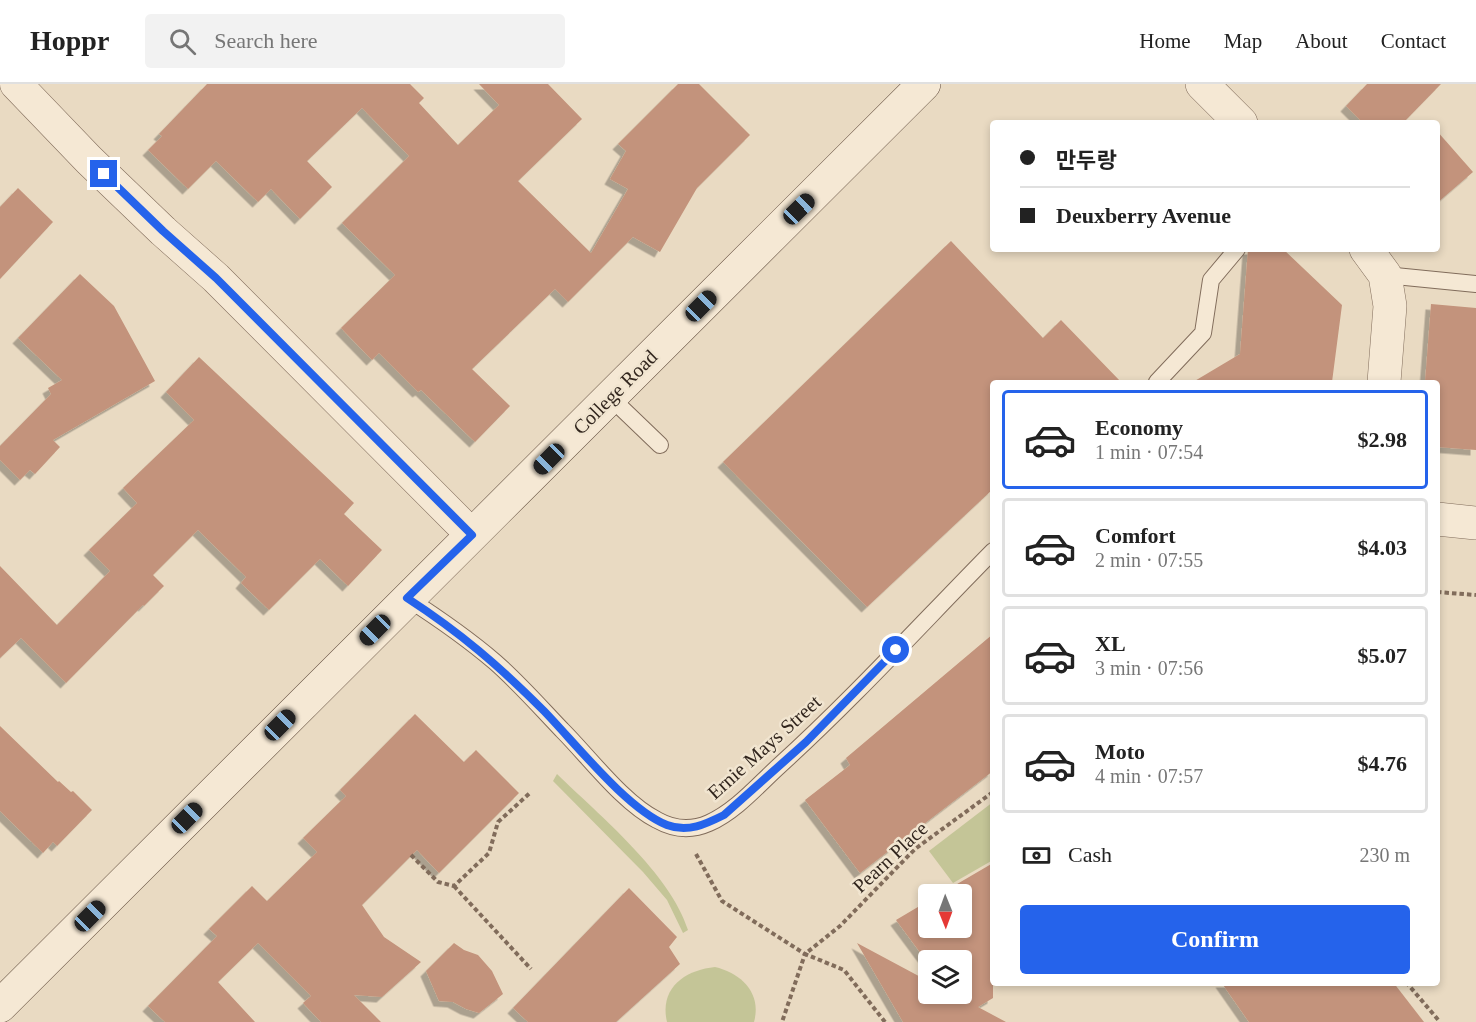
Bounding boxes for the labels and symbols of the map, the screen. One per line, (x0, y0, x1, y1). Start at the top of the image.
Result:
route end (90, 160, 117, 187)
car (780, 190, 818, 228)
car (682, 287, 720, 325)
street label: College Road (569, 346, 662, 439)
car (530, 440, 568, 478)
car (356, 611, 394, 649)
route start (882, 636, 909, 663)
street label: Ernie Mays Street (703, 690, 826, 804)
car (261, 706, 299, 744)
car (168, 799, 206, 837)
street label: Pearn Place (848, 817, 932, 897)
north arrow (918, 884, 972, 938)
car (71, 897, 109, 935)

